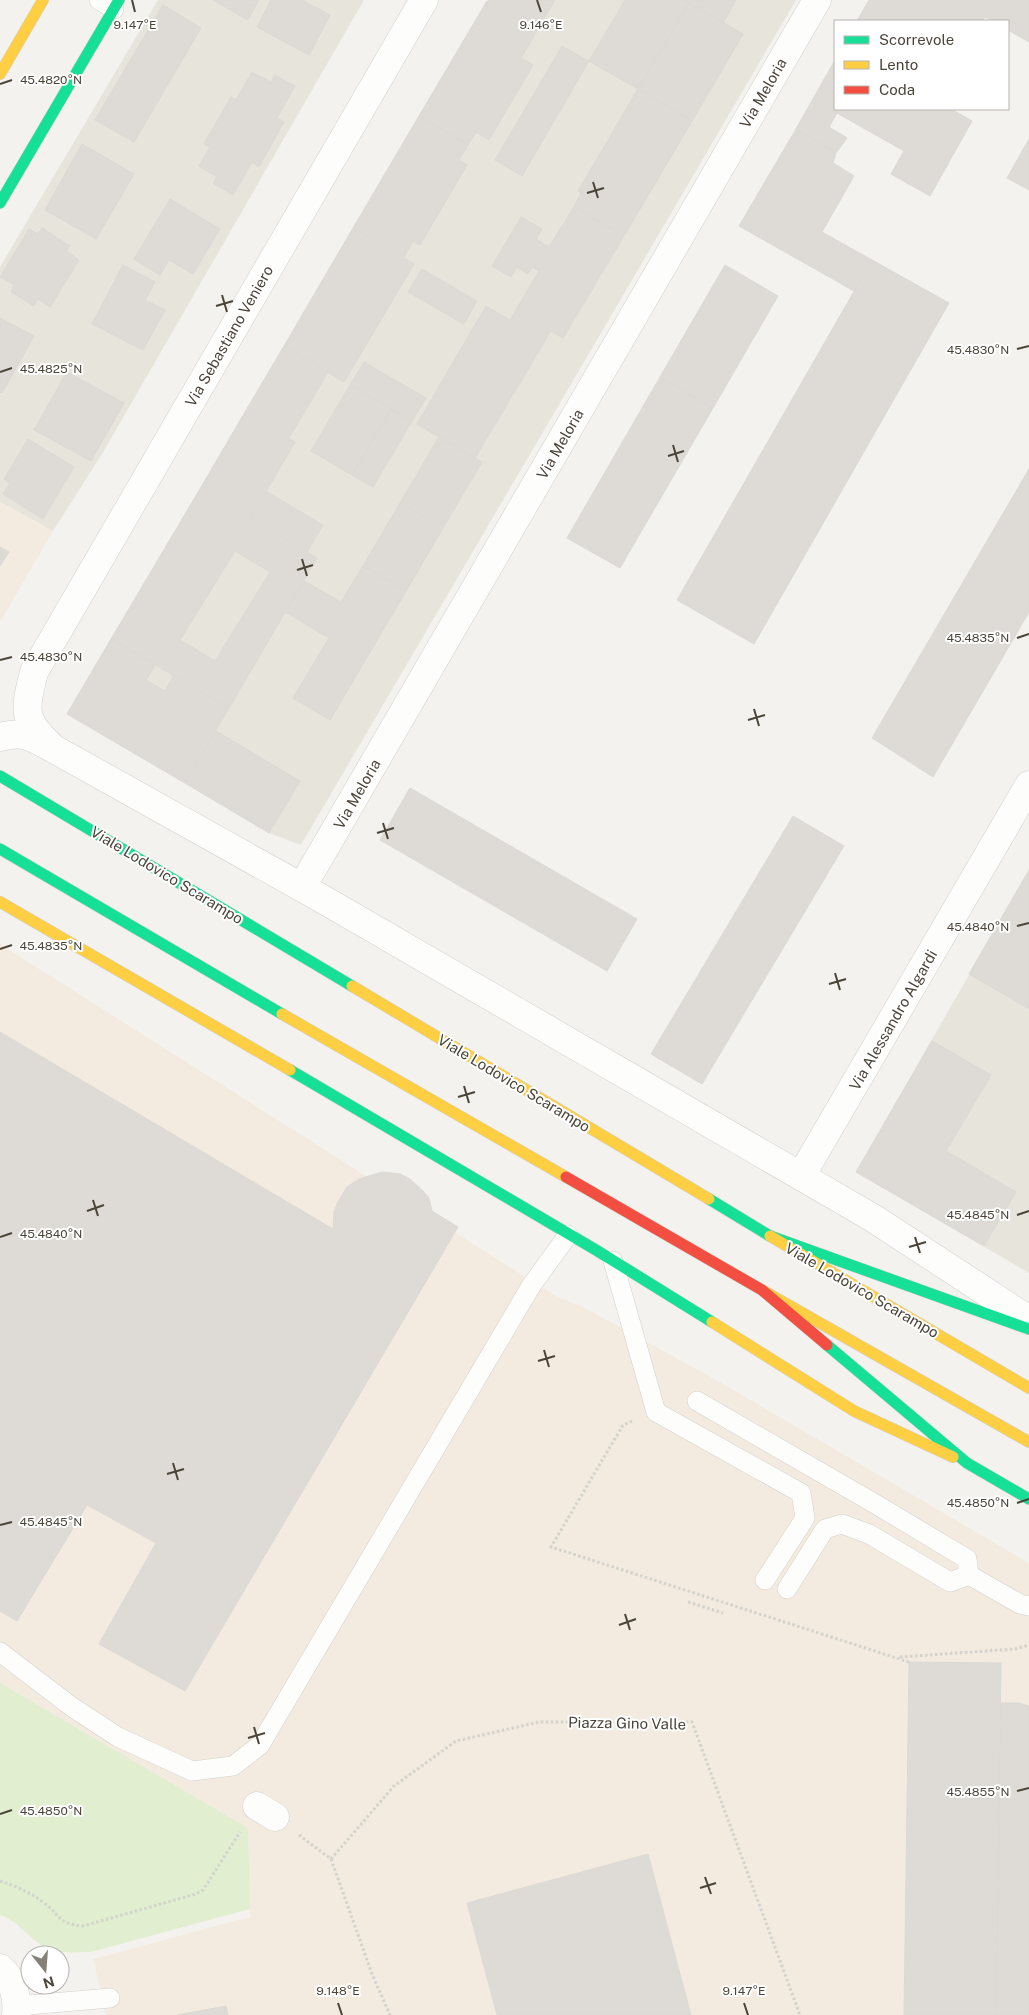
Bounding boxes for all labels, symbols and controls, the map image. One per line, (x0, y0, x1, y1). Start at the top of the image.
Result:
text: 9.147°E (114, 18, 156, 32)
text: 9.146°E (519, 18, 563, 32)
legend (834, 20, 1009, 110)
text: Scorrevole (879, 31, 954, 48)
street label: Via Meloria (736, 55, 790, 131)
text: Lento (879, 56, 918, 73)
text: 45.4820°N (20, 73, 82, 87)
text: Coda (879, 81, 915, 98)
street label: Via Sebastiano Veniero (182, 262, 276, 410)
text: 45.4830°N (947, 343, 1009, 357)
text: 45.4825°N (20, 362, 82, 376)
street label: Via Meloria (533, 406, 587, 482)
text: 45.4835°N (947, 631, 1009, 645)
text: 45.4830°N (20, 650, 82, 664)
street label: Via Meloria (330, 756, 384, 832)
street label: Viale Lodovico Scarampo (88, 823, 246, 927)
text: 45.4840°N (947, 920, 1009, 934)
text: 45.4835°N (20, 939, 82, 953)
street label: Via Alessandro Algardi (846, 947, 940, 1093)
street label: Viale Lodovico Scarampo (435, 1031, 593, 1135)
text: 45.4845°N (947, 1208, 1009, 1222)
text: 45.4840°N (20, 1227, 82, 1241)
street label: Viale Lodovico Scarampo (782, 1239, 942, 1341)
text: 45.4850°N (947, 1496, 1009, 1510)
text: 45.4845°N (20, 1515, 82, 1529)
street label: Piazza Gino Valle (568, 1713, 686, 1733)
text: 45.4855°N (946, 1785, 1010, 1799)
text: 45.4850°N (20, 1804, 82, 1818)
north arrow (20, 1945, 70, 1995)
text: N (41, 1973, 56, 1992)
text: 9.148°E (316, 1984, 360, 1998)
text: 9.147°E (723, 1984, 765, 1998)

